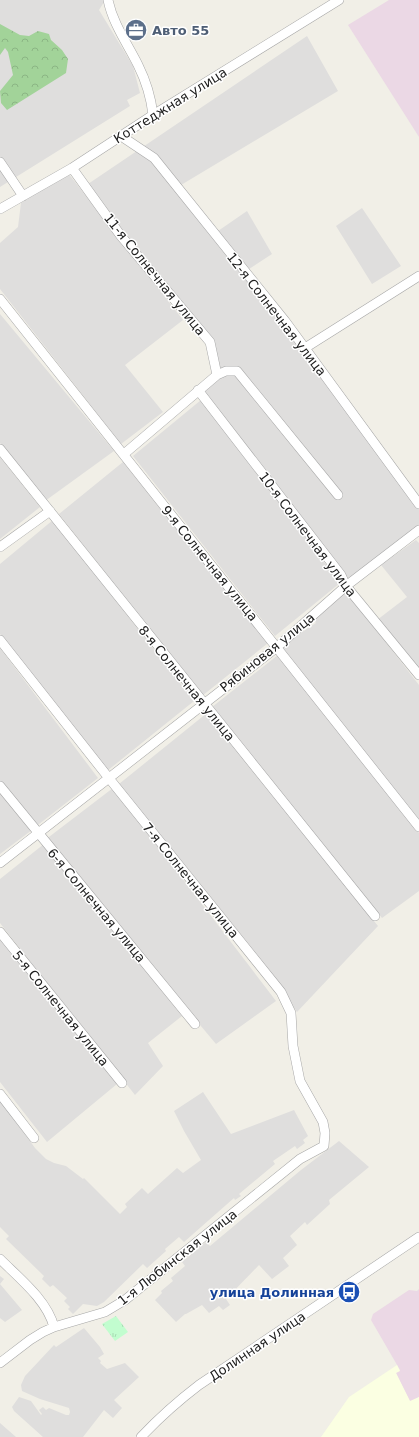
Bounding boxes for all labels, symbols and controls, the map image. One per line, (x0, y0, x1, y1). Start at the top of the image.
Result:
office icon: Авто 55 (123, 17, 149, 43)
place label: Авто 55 (152, 23, 209, 38)
street label: Коттеджная улица (111, 64, 230, 146)
street label: 11-я Солнечная улица (101, 210, 208, 338)
street label: 12-я Солнечная улица (224, 250, 329, 379)
street label: 10-я Солнечная улица (256, 469, 359, 600)
street label: 9-я Солнечная улица (158, 503, 261, 624)
street label: Рябиновая улица (217, 610, 318, 695)
street label: 8-я Солнечная улица (135, 623, 238, 744)
street label: 7-я Солнечная улица (139, 820, 242, 941)
street label: 6-я Солнечная улица (45, 845, 149, 965)
street label: 5-я Солнечная улица (9, 948, 112, 1069)
street label: 1-я Любинская улица (115, 1206, 240, 1308)
bus stop icon: улица Долинная (336, 1279, 362, 1305)
place label: улица Долинная (210, 1285, 334, 1300)
street label: Долинная улица (206, 1309, 308, 1384)

